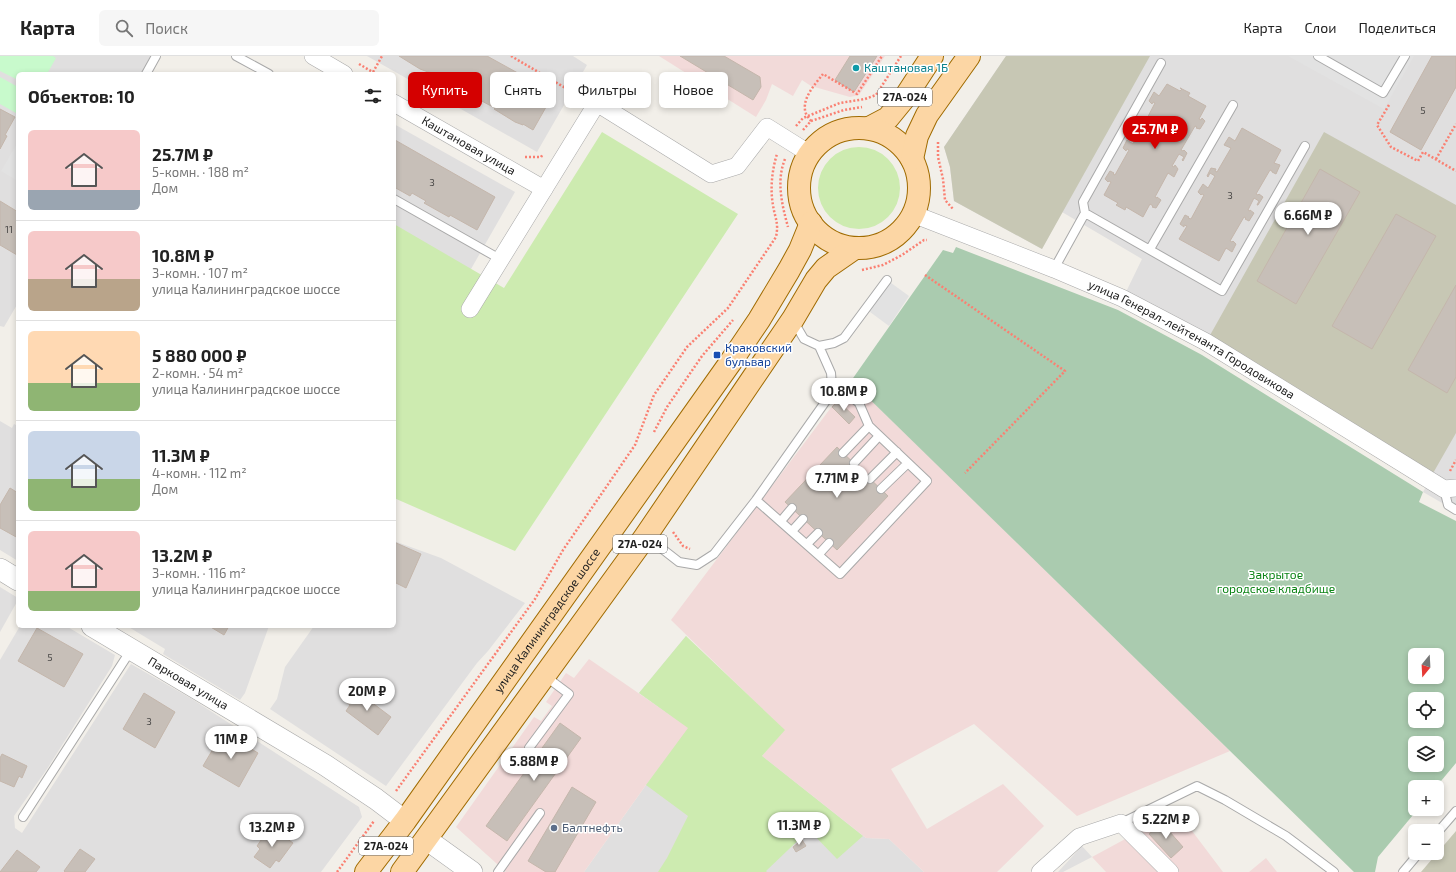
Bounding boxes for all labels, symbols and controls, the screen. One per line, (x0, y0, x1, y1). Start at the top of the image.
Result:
search box (99, 10, 379, 46)
text: Карта (20, 16, 75, 39)
icon: search (113, 17, 135, 39)
text: Поиск (145, 19, 188, 37)
text: Карта (1243, 19, 1282, 36)
text: Слои (1304, 19, 1336, 36)
text: Поделиться (1358, 19, 1436, 36)
place label: Каштановая 1Б (864, 60, 948, 74)
marker: Каштановая 1Б (851, 63, 861, 73)
chip: Купить (408, 72, 482, 108)
chip: Снять (490, 72, 556, 108)
chip: Фильтры (564, 72, 651, 108)
chip: Новое (659, 72, 728, 108)
icon: filters (362, 85, 384, 107)
text: Объектов: 10 (28, 86, 135, 106)
road number: 27А-024 (878, 88, 932, 106)
house number: 5 (1420, 104, 1426, 116)
street label: Каштановая улица (420, 112, 519, 177)
pin: 25.7M ₽ (1118, 116, 1192, 150)
text: 25.7M ₽ (1132, 121, 1178, 137)
text: 25.7M ₽ (152, 144, 213, 164)
icon: home (60, 146, 108, 194)
text: 5-комн. · 188 m² (152, 164, 249, 180)
house number: 3 (429, 176, 435, 188)
text: Дом (152, 180, 178, 196)
house number: 3 (1227, 189, 1233, 201)
pin: 6.66M ₽ (1271, 202, 1345, 236)
text: 6.66M ₽ (1284, 207, 1332, 223)
house number: 11 (5, 223, 13, 235)
text: 10.8M ₽ (152, 245, 214, 265)
icon: home (60, 247, 108, 295)
text: 3-комн. · 107 m² (152, 265, 248, 281)
street label: улица Генерал-лейтенанта Городовикова (1086, 276, 1298, 401)
text: улица Калининградское шоссе (152, 281, 340, 297)
place label: Краковский бульвар (725, 340, 792, 369)
text: 5 880 000 ₽ (152, 345, 247, 365)
icon: home (60, 347, 108, 395)
marker: Краковский бульвар (712, 350, 722, 360)
text: 2-комн. · 54 m² (152, 365, 243, 381)
pin: 10.8M ₽ (807, 378, 881, 412)
text: улица Калининградское шоссе (152, 381, 340, 397)
text: 10.8M ₽ (820, 383, 868, 399)
text: 11.3M ₽ (152, 445, 210, 465)
icon: home (60, 447, 108, 495)
text: 4-комн. · 112 m² (152, 465, 247, 481)
pin: 7.71M ₽ (800, 465, 874, 499)
text: 7.71M ₽ (815, 470, 859, 486)
text: Дом (152, 481, 178, 497)
road number: 27А-024 (613, 535, 667, 553)
text: 13.2M ₽ (152, 545, 212, 565)
street label: улица Калининградское шоссе (490, 545, 602, 696)
icon: home (60, 547, 108, 595)
text: 3-комн. · 116 m² (152, 565, 246, 581)
park label: Закрытое городское кладбище (1217, 567, 1335, 595)
text: улица Калининградское шоссе (152, 581, 340, 597)
north arrow (1408, 648, 1444, 684)
map controls (1408, 648, 1444, 860)
house number: 5 (47, 651, 53, 663)
street label: Парковая улица (146, 653, 231, 712)
pin: 20M ₽ (339, 678, 395, 712)
text: 20M ₽ (348, 683, 386, 699)
button: locate (1408, 692, 1444, 728)
house number: 3 (146, 715, 152, 727)
pin: 11M ₽ (203, 726, 259, 760)
text: 11M ₽ (214, 731, 248, 747)
button: layers (1408, 736, 1444, 772)
pin: 5.88M ₽ (497, 748, 571, 782)
text: 5.88M ₽ (510, 753, 558, 769)
button: + (1408, 780, 1444, 816)
pin: 5.22M ₽ (1129, 806, 1203, 840)
text: 5.22M ₽ (1142, 811, 1190, 827)
pin: 11.3M ₽ (762, 812, 836, 846)
pin: 13.2M ₽ (235, 814, 309, 848)
text: 11.3M ₽ (777, 817, 821, 833)
text: 13.2M ₽ (249, 819, 295, 835)
place label: Балтнефть (562, 820, 623, 834)
marker: Балтнефть (549, 823, 559, 833)
button: − (1408, 824, 1444, 860)
road number: 27А-024 (359, 837, 413, 855)

